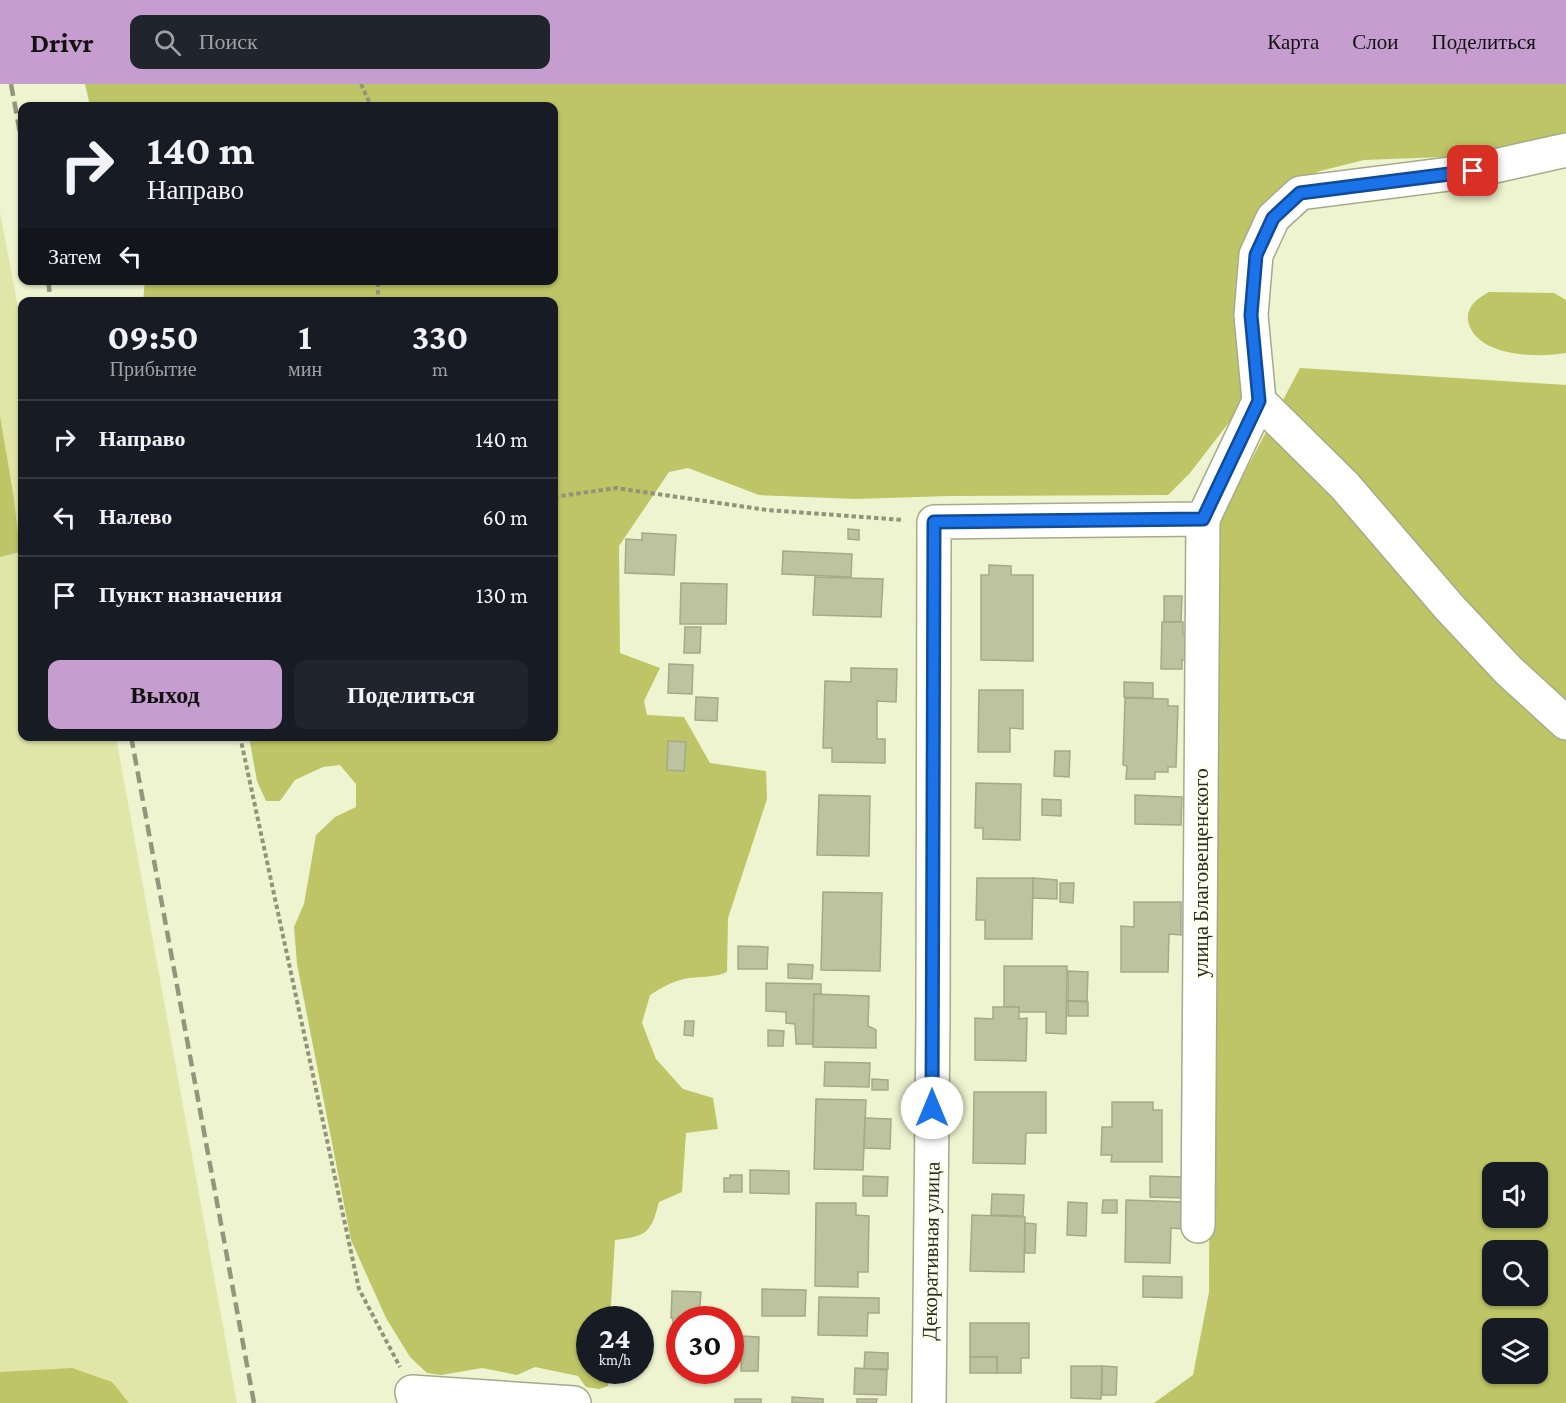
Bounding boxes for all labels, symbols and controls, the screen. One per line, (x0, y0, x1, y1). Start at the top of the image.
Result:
search box (130, 15, 550, 69)
icon: search (151, 26, 184, 59)
text: Drivr (30, 27, 94, 58)
text: Поиск (199, 29, 258, 54)
text: Карта (1267, 30, 1319, 54)
text: Слои (1352, 30, 1398, 54)
text: Поделиться (1431, 30, 1536, 54)
icon: right (48, 126, 126, 204)
text: 140 m (147, 126, 255, 173)
pin (1447, 145, 1498, 196)
icon: arrive (1456, 154, 1489, 187)
text: Направо (147, 175, 244, 205)
icon: left (114, 240, 147, 273)
text: Затем (48, 244, 102, 269)
text: 09:50 (108, 317, 199, 357)
text: 1 (298, 317, 312, 357)
text: 330 (412, 317, 468, 357)
text: Прибытие (109, 358, 197, 380)
text: мин (288, 358, 322, 380)
text: m (432, 358, 448, 380)
icon: right (48, 423, 81, 456)
text: Направо (99, 426, 185, 451)
text: 140 m (475, 427, 528, 452)
icon: left (48, 501, 81, 534)
text: Налево (99, 504, 172, 529)
text: 60 m (483, 505, 528, 530)
icon: arrive (48, 579, 81, 612)
text: Пункт назначения (99, 582, 282, 607)
text: 130 m (476, 583, 528, 608)
button: Выход (48, 660, 282, 729)
button: Поделиться (294, 660, 528, 729)
street label: улица Благовещенского (1189, 768, 1213, 978)
position arrow (900, 1076, 964, 1140)
street label: Декоративная улица (917, 1161, 945, 1341)
map controls (1482, 1162, 1548, 1384)
button: sound (1482, 1162, 1548, 1228)
button: search (1482, 1240, 1548, 1306)
speed limit sign: 30 (666, 1306, 744, 1384)
button: layers (1482, 1318, 1548, 1384)
text: 24 (599, 1321, 631, 1354)
text: km/h (599, 1352, 631, 1368)

